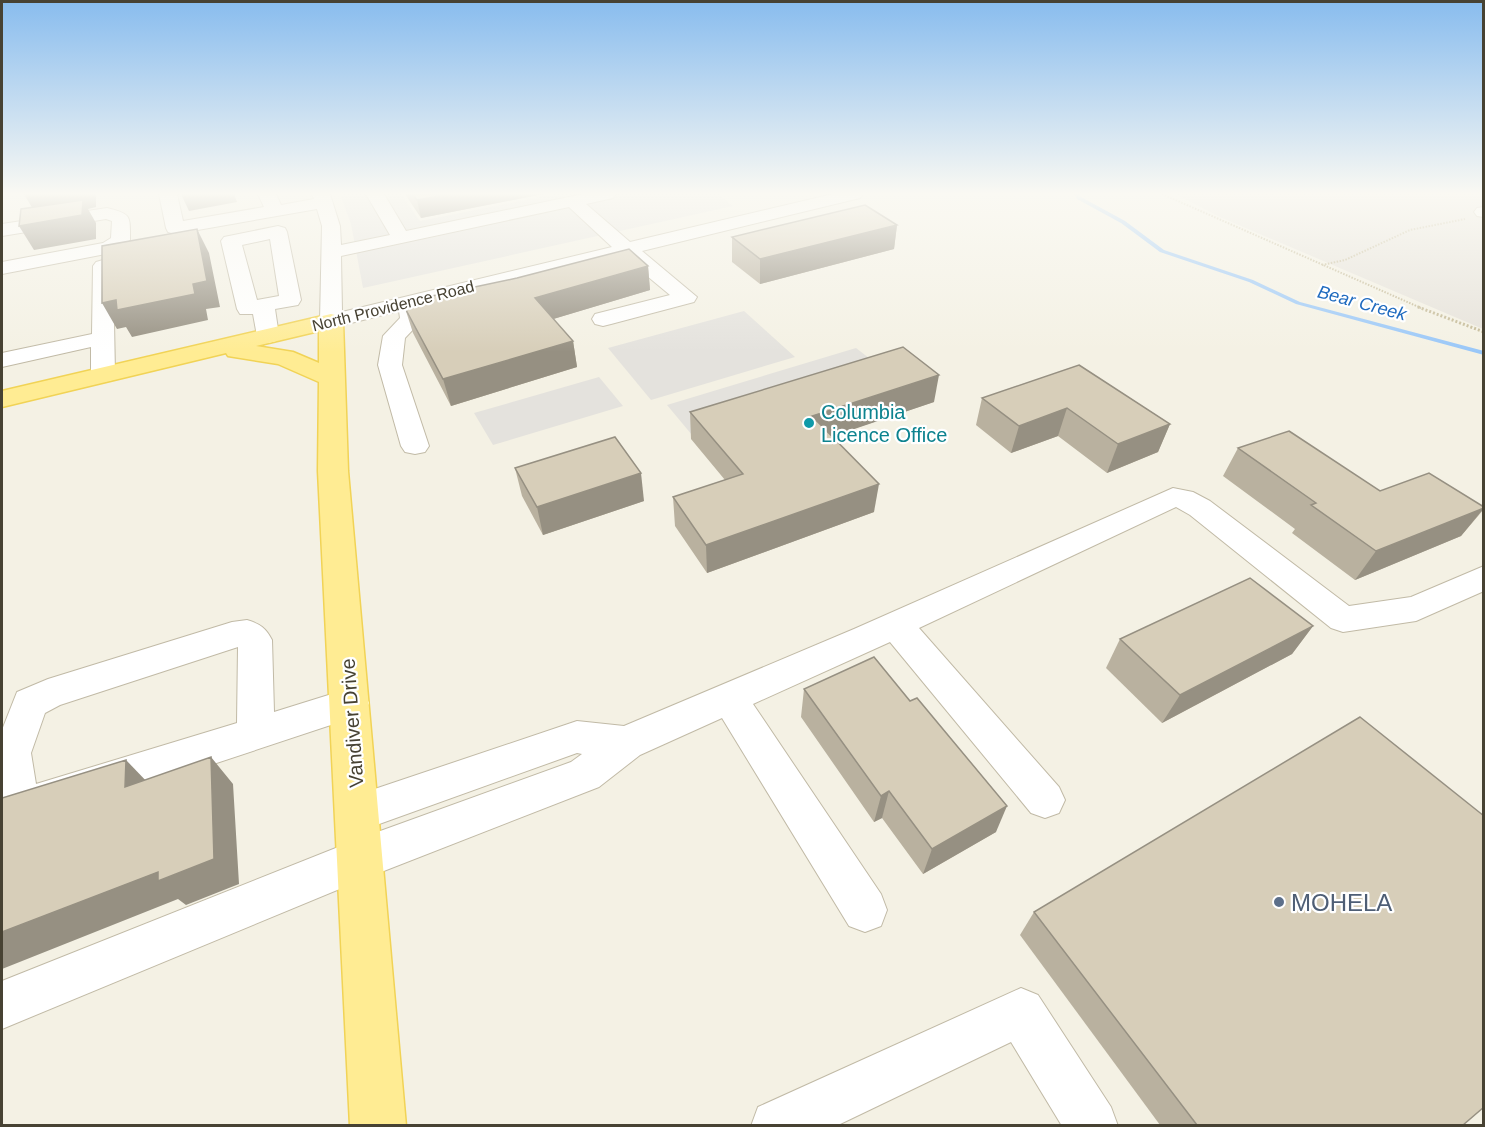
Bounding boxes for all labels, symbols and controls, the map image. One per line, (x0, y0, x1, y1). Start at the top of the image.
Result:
street label: North Providence Road (310, 278, 476, 334)
water label: Bear Creek (1315, 282, 1410, 325)
place label: Columbia Licence Office (821, 401, 947, 446)
marker: Columbia Licence Office (802, 416, 816, 430)
street label: Vandiver Drive (337, 658, 367, 788)
place label: MOHELA (1291, 889, 1392, 916)
marker: MOHELA (1272, 895, 1286, 909)

